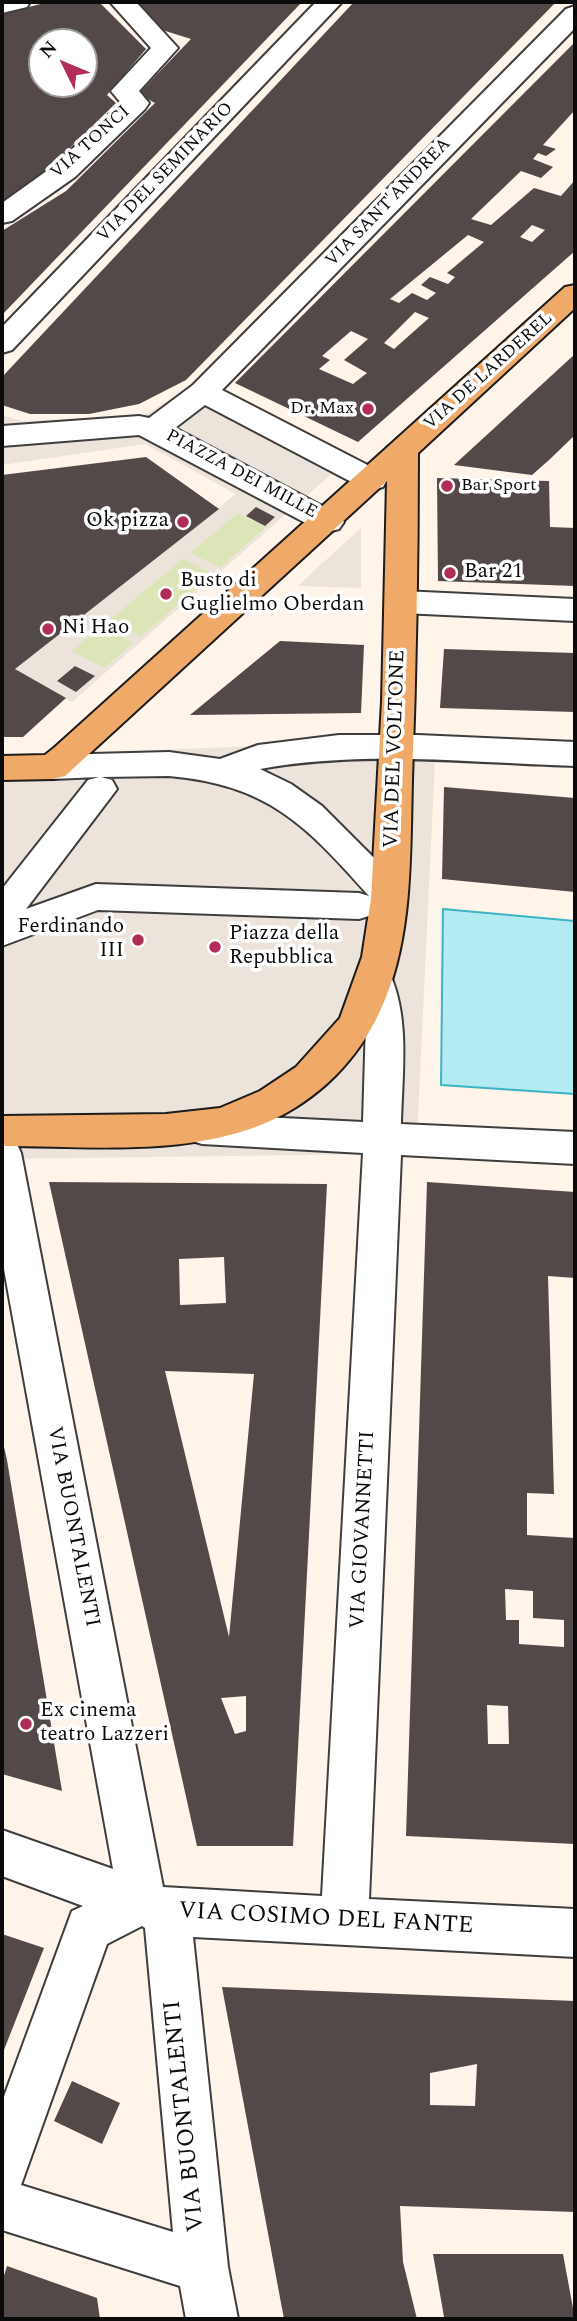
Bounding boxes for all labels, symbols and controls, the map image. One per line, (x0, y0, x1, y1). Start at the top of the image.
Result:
north arrow (28, 28, 98, 98)
text: N (33, 34, 65, 65)
street label: VIA DEL SEMINARIO (94, 99, 238, 247)
street label: VIA TONCI (47, 102, 135, 184)
street label: VIA SANT'ANDREA (322, 134, 456, 272)
street label: VIA DE LARDEREL (420, 309, 558, 435)
place label: Dr. Max (290, 398, 354, 420)
marker: Dr. Max (360, 401, 376, 417)
street label: PIAZZA DEI MILLE (162, 426, 320, 524)
place label: Bar Sport (461, 475, 536, 497)
marker: Bar Sport (439, 478, 455, 494)
place label: Ok pizza (86, 509, 169, 535)
marker: Ok pizza (175, 514, 191, 530)
place label: Bar 21 (464, 560, 523, 586)
marker: Bar 21 (442, 565, 458, 581)
place label: Busto di Guglielmo Oberdan (180, 569, 364, 619)
marker: Busto di Guglielmo Oberdan (158, 586, 174, 602)
place label: Ni Hao (62, 616, 129, 642)
marker: Ni Hao (40, 621, 56, 637)
street label: VIA DEL VOLTONE (380, 649, 412, 849)
place label: Ferdinando III (17, 915, 124, 965)
place label: Piazza della Repubblica (229, 922, 339, 972)
marker: Ferdinando III (130, 932, 146, 948)
marker: Piazza della Repubblica (207, 939, 223, 955)
street label: VIA BUONTALENTI (40, 1425, 104, 1629)
street label: VIA GIOVANNETTI (346, 1430, 382, 1630)
place label: Ex cinema teatro Lazzeri (40, 1699, 169, 1749)
marker: Ex cinema teatro Lazzeri (18, 1716, 34, 1732)
street label: VIA COSIMO DEL FANTE (178, 1898, 474, 1942)
street label: VIA BUONTALENTI (160, 1999, 212, 2233)

